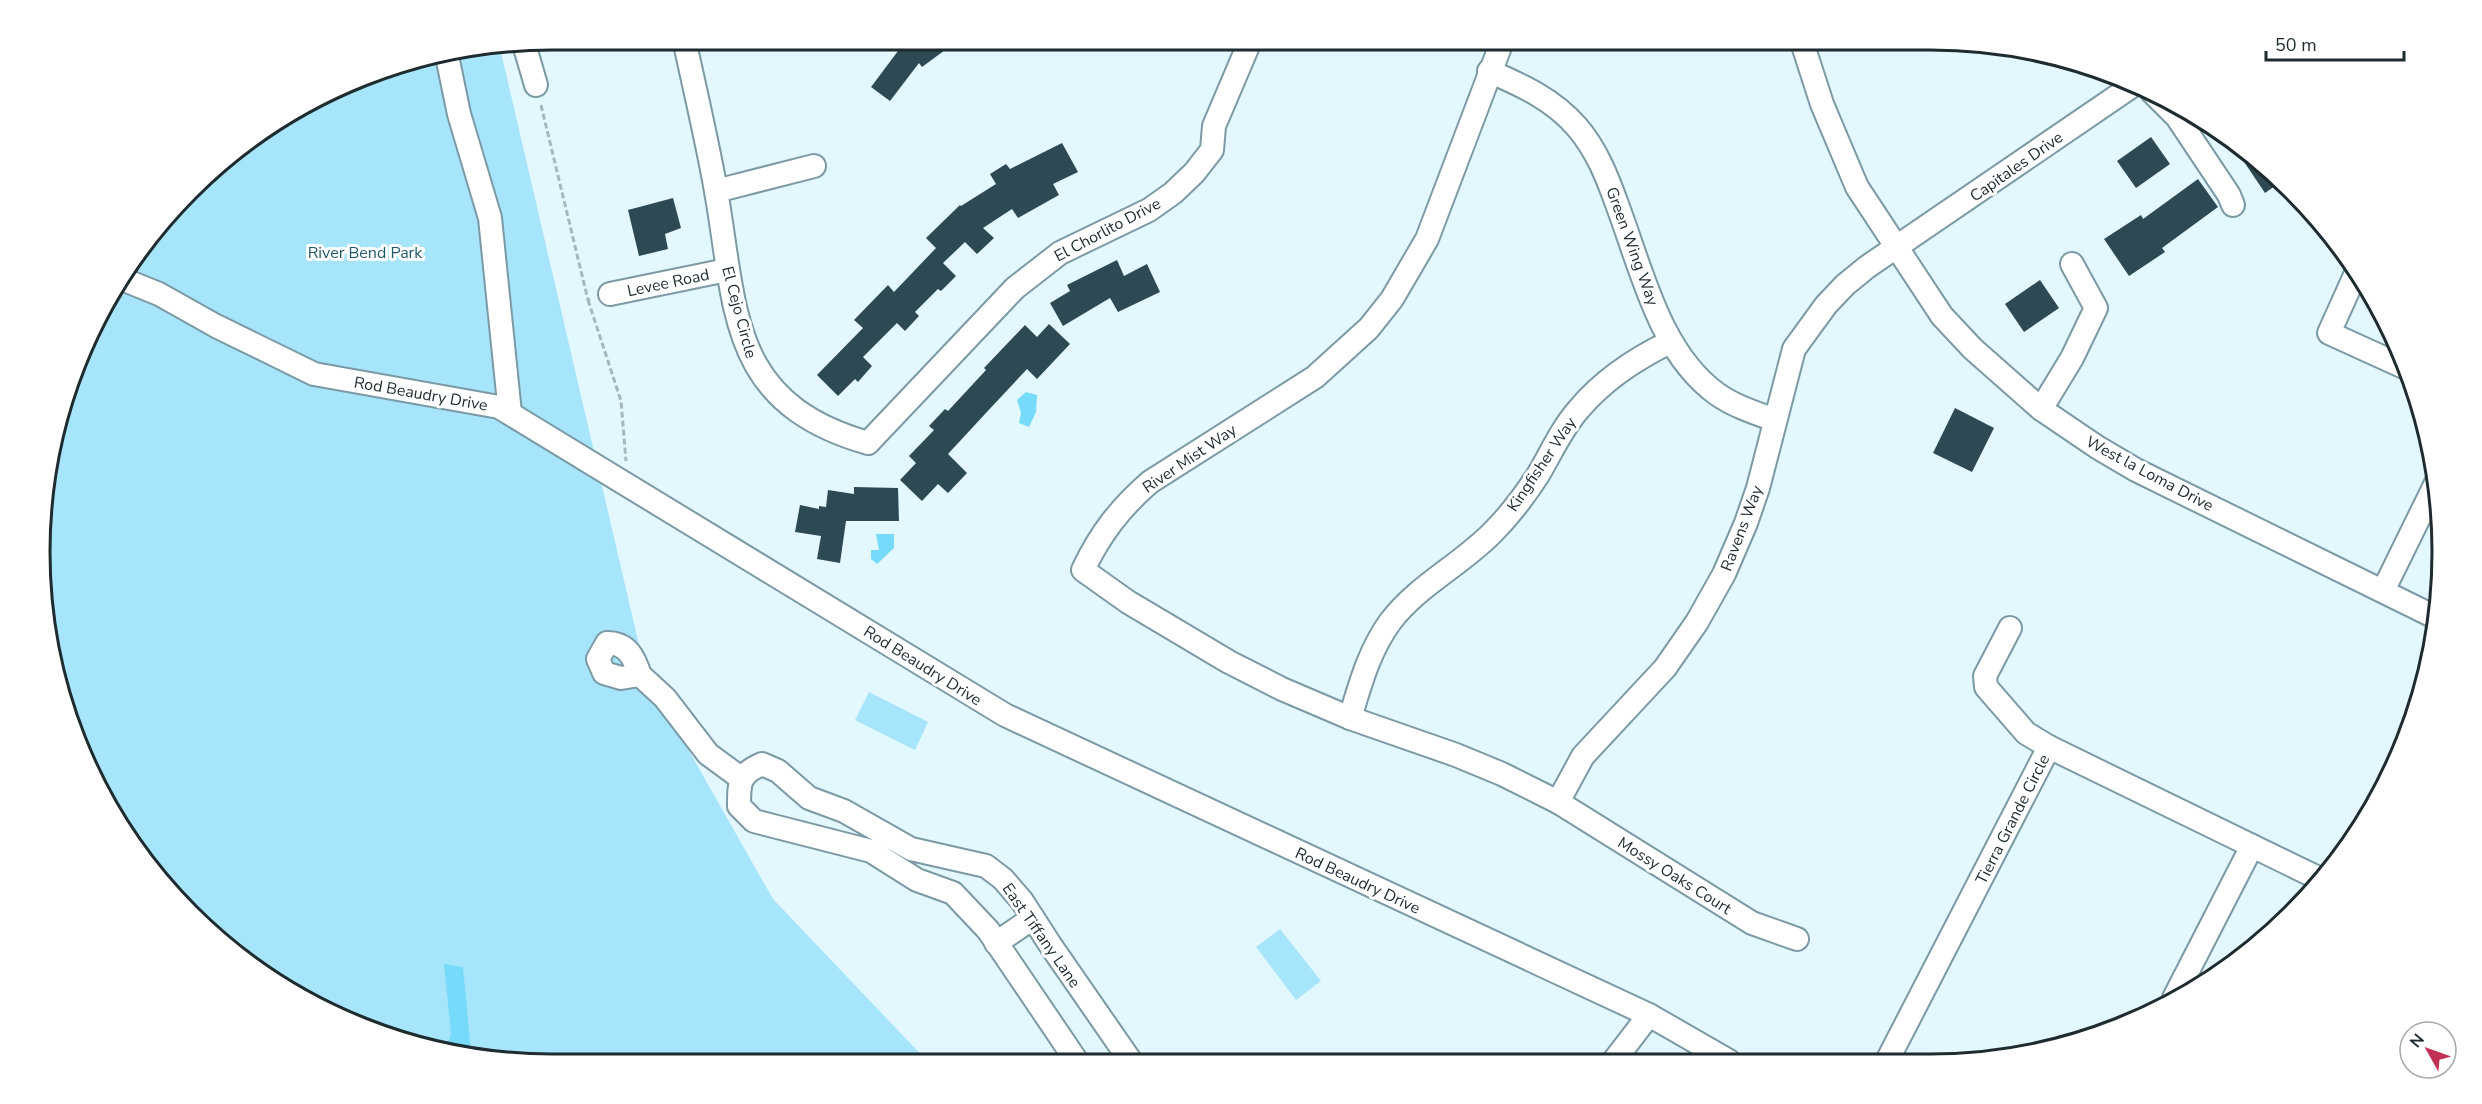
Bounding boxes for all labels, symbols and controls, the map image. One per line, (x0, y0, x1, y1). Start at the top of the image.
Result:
scale bar (2266, 24, 2404, 62)
text: 50 m (2275, 33, 2317, 57)
street label: Capitales Drive (1966, 127, 2068, 207)
street label: Green Wing Way (1600, 184, 1664, 309)
street label: El Chorlito Drive (1050, 193, 1165, 267)
park label: River Bend Park (308, 242, 423, 264)
street label: Levee Road (625, 264, 711, 302)
street label: El Cejo Circle (716, 264, 762, 361)
street label: Rod Beaudry Drive (352, 371, 489, 417)
street label: Kingfisher Way (1502, 412, 1582, 516)
street label: River Mist Way (1138, 419, 1242, 498)
street label: West la Loma Drive (2082, 431, 2217, 517)
street label: Ravens Way (1716, 482, 1769, 574)
street label: Rod Beaudry Drive (859, 621, 986, 711)
street label: Tierra Grande Circle (1971, 751, 2055, 888)
street label: Mossy Oaks Court (1613, 832, 1736, 920)
street label: Rod Beaudry Drive (1292, 842, 1424, 920)
street label: East Tiffany Lane (997, 879, 1086, 992)
north arrow (2398, 1020, 2458, 1080)
text: N (2405, 1029, 2430, 1053)

